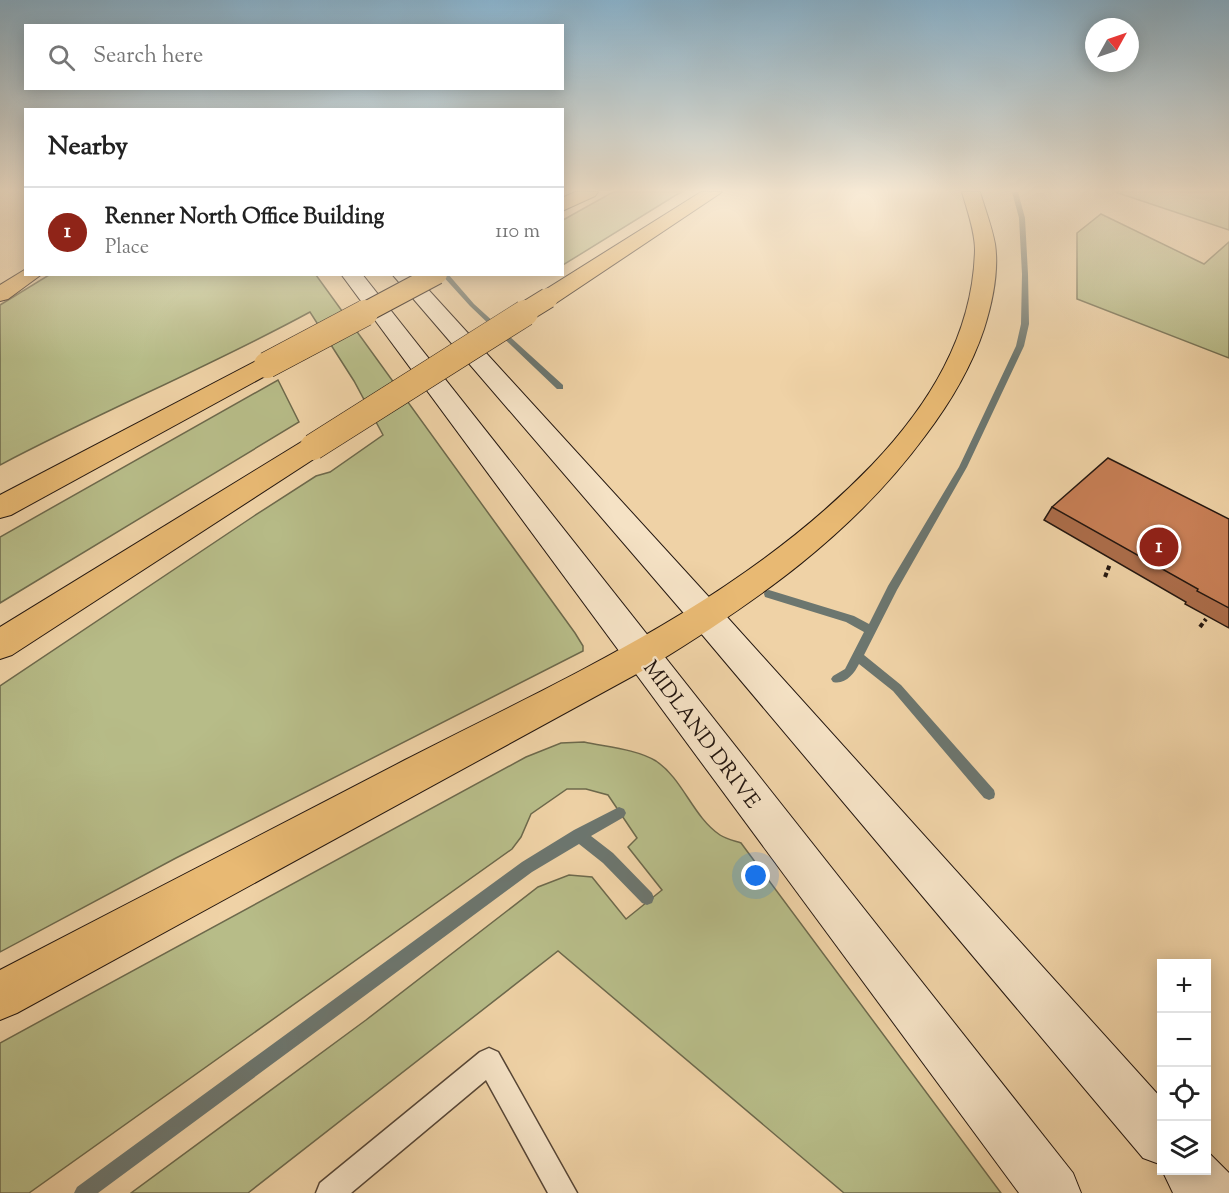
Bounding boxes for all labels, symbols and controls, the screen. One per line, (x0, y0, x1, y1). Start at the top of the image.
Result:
north arrow (1085, 18, 1139, 72)
search box (24, 24, 564, 90)
icon: search (45, 41, 78, 74)
text: Search here (93, 41, 203, 73)
text: Nearby (48, 129, 128, 166)
text: Renner North Office Building (105, 202, 384, 234)
text: 1 (64, 218, 71, 247)
text: 110 m (495, 218, 540, 247)
text: Place (105, 234, 149, 263)
pin: 1 (1140, 524, 1178, 570)
street label: MIDLAND DRIVE (635, 655, 766, 816)
your location (741, 861, 770, 890)
map controls (1157, 959, 1211, 1175)
button: + (1157, 959, 1211, 1013)
button: − (1157, 1013, 1211, 1067)
button: locate (1157, 1067, 1211, 1121)
button: layers (1157, 1121, 1211, 1175)

